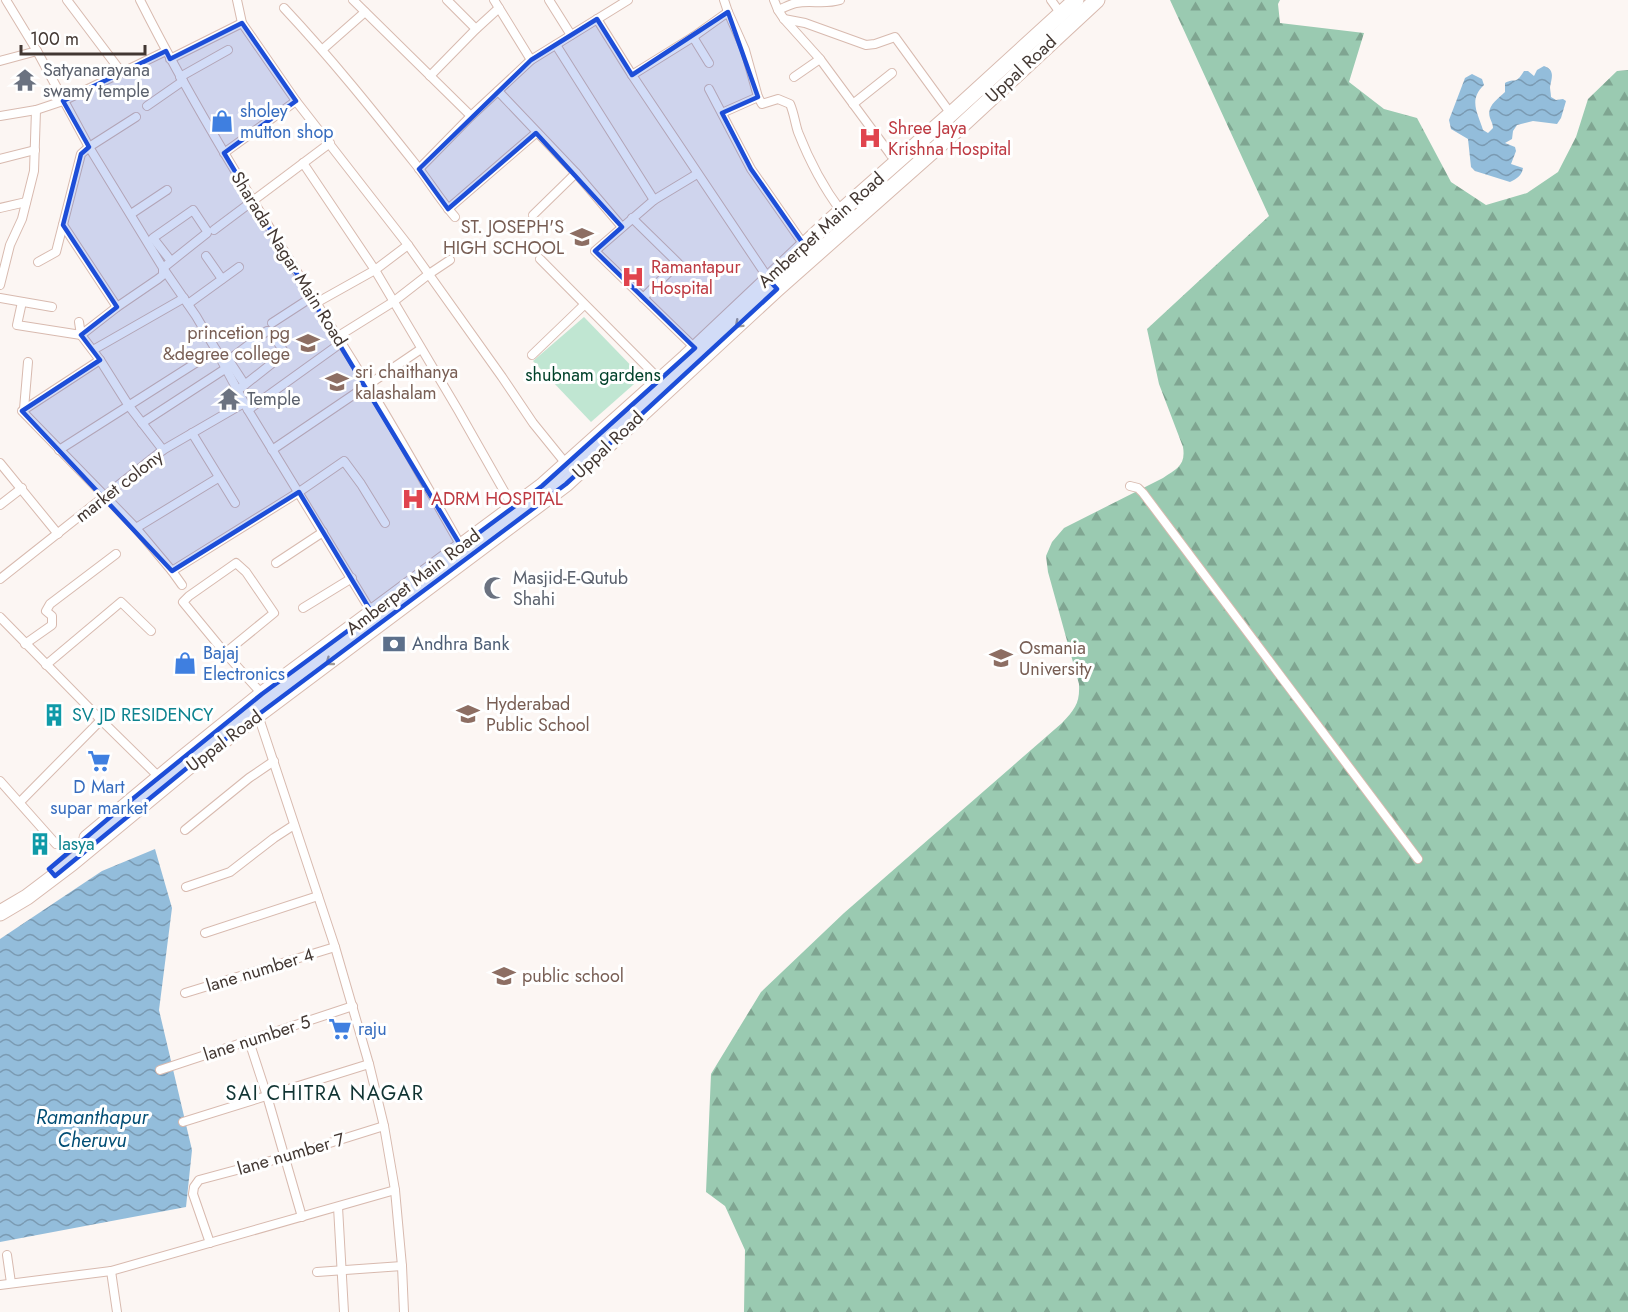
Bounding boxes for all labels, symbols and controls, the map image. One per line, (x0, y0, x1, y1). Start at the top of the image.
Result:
scale bar (21, 18, 146, 56)
text: 100 m (30, 26, 79, 52)
street label: Uppal Road (980, 29, 1062, 109)
place label: Satyanarayana swamy temple (43, 57, 150, 104)
temple icon: Satyanarayana swamy temple (12, 67, 38, 93)
place label: sholey mutton shop (240, 98, 334, 145)
shop icon: sholey mutton shop (209, 108, 235, 134)
place label: Shree Jaya Krishna Hospital (888, 115, 1011, 162)
hospital icon: Shree Jaya Krishna Hospital (857, 125, 883, 151)
street label: Amberpet Main Road (752, 166, 890, 294)
street label: Sharada Nagar Main Road (224, 167, 354, 351)
place label: ST. JOSEPH'S HIGH SCHOOL (443, 214, 564, 261)
school or university icon: ST. JOSEPH'S HIGH SCHOOL (569, 224, 595, 250)
place label: Ramantapur Hospital (651, 254, 742, 301)
hospital icon: Ramantapur Hospital (620, 264, 646, 290)
one-way arrow (735, 314, 750, 329)
place label: princetion pg &degree college (163, 320, 290, 367)
school or university icon: princetion pg &degree college (295, 330, 321, 356)
place label: sri chaithanya kalashalam (355, 359, 458, 406)
park label: shubnam gardens (525, 362, 661, 388)
school or university icon: sri chaithanya kalashalam (324, 369, 350, 395)
temple icon: Temple (216, 386, 242, 412)
place label: Temple (247, 386, 301, 412)
street label: Uppal Road (567, 405, 649, 485)
street label: market colony (70, 443, 169, 529)
hospital icon: ADRM HOSPITAL (400, 486, 426, 512)
place label: ADRM HOSPITAL (431, 486, 563, 512)
street label: Amberpet Main Road (340, 523, 486, 641)
place label: Masjid-E-Qutub Shahi (513, 565, 628, 612)
mosque icon: Masjid-E-Qutub Shahi (482, 575, 508, 601)
bank icon: Andhra Bank (381, 631, 407, 657)
place label: Andhra Bank (412, 631, 509, 657)
place label: Osmania University (1019, 635, 1092, 682)
place label: Bajaj Electronics (203, 640, 285, 687)
school or university icon: Osmania University (988, 645, 1014, 671)
shop icon: Bajaj Electronics (172, 650, 198, 676)
one-way arrow (326, 653, 342, 665)
place label: Hyderabad Public School (486, 691, 590, 738)
school or university icon: Hyderabad Public School (455, 701, 481, 727)
building icon: SV JD RESIDENCY (41, 702, 67, 728)
place label: SV JD RESIDENCY (72, 702, 214, 728)
street label: Uppal Road (181, 704, 267, 778)
supermarket icon: D Mart supar market (86, 748, 112, 774)
place label: D Mart supar market (50, 774, 148, 821)
building icon: lasya (27, 831, 53, 857)
place label: lasya (58, 831, 95, 857)
street label: lane number 4 (203, 941, 317, 999)
school or university icon: public school (491, 963, 517, 989)
place label: public school (522, 963, 624, 989)
street label: lane number 5 (200, 1008, 314, 1068)
supermarket icon: raju (327, 1016, 353, 1042)
place label: raju (358, 1016, 387, 1042)
district label: SAI CHITRA NAGAR (225, 1079, 425, 1108)
water label: Ramanthapur Cheruvu (36, 1103, 149, 1155)
street label: lane number 7 (234, 1126, 348, 1182)

